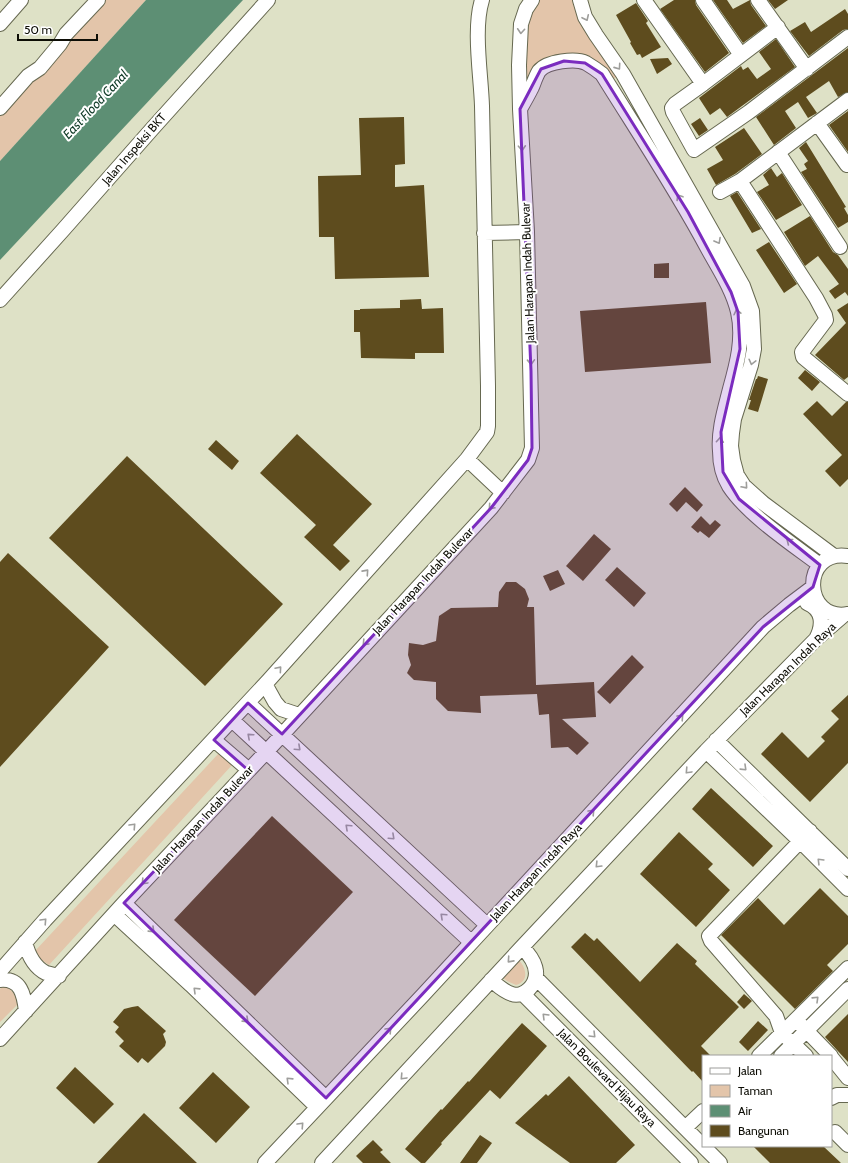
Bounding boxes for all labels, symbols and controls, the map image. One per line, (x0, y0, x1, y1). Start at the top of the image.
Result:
one-way arrow (581, 14, 589, 21)
scale bar (18, 16, 97, 42)
text: 50 m (24, 22, 52, 37)
one-way arrow (516, 28, 525, 34)
one-way arrow (613, 63, 620, 70)
water label: East Flood Canal (59, 66, 131, 142)
street label: Jalan Inspeksi BKT (98, 109, 169, 188)
one-way arrow (518, 145, 526, 151)
one-way arrow (676, 194, 683, 201)
street label: Jalan Harapan Indah Bulevar (518, 202, 537, 345)
one-way arrow (713, 236, 720, 244)
one-way arrow (734, 309, 742, 315)
one-way arrow (526, 359, 535, 365)
one-way arrow (748, 359, 756, 365)
one-way arrow (716, 437, 725, 443)
one-way arrow (740, 481, 747, 488)
one-way arrow (489, 502, 496, 509)
street label: Jalan Harapan Indah Bulevar (368, 524, 476, 638)
one-way arrow (787, 539, 794, 546)
one-way arrow (361, 570, 368, 577)
street label: Jalan Harapan Indah Raya (736, 619, 839, 719)
one-way arrow (363, 639, 370, 646)
one-way arrow (274, 666, 281, 674)
one-way arrow (676, 714, 683, 722)
one-way arrow (247, 733, 254, 740)
one-way arrow (293, 743, 301, 751)
street label: Jalan Harapan Indah Bulevar (148, 762, 256, 876)
one-way arrow (739, 763, 747, 770)
one-way arrow (685, 766, 693, 774)
one-way arrow (588, 809, 595, 817)
street label: Jalan Harapan Indah Raya (486, 820, 585, 924)
one-way arrow (128, 823, 136, 831)
one-way arrow (345, 825, 352, 832)
one-way arrow (387, 833, 395, 840)
one-way arrow (817, 858, 825, 866)
one-way arrow (596, 860, 603, 868)
one-way arrow (142, 877, 149, 884)
one-way arrow (440, 913, 448, 921)
one-way arrow (40, 918, 47, 926)
one-way arrow (147, 925, 155, 933)
one-way arrow (507, 955, 514, 963)
one-way arrow (193, 987, 201, 995)
one-way arrow (811, 996, 819, 1004)
one-way arrow (543, 1013, 550, 1021)
one-way arrow (241, 1016, 249, 1023)
street label: Jalan Boulevard Hijau Raya (554, 1025, 660, 1130)
one-way arrow (385, 1027, 392, 1035)
one-way arrow (588, 1030, 596, 1038)
legend (702, 1055, 832, 1147)
text: Jalan (737, 1063, 762, 1078)
one-way arrow (400, 1072, 408, 1080)
one-way arrow (286, 1077, 294, 1085)
text: Taman (738, 1083, 773, 1098)
text: Air (738, 1103, 752, 1118)
one-way arrow (296, 1122, 303, 1130)
text: Bangunan (738, 1123, 789, 1138)

